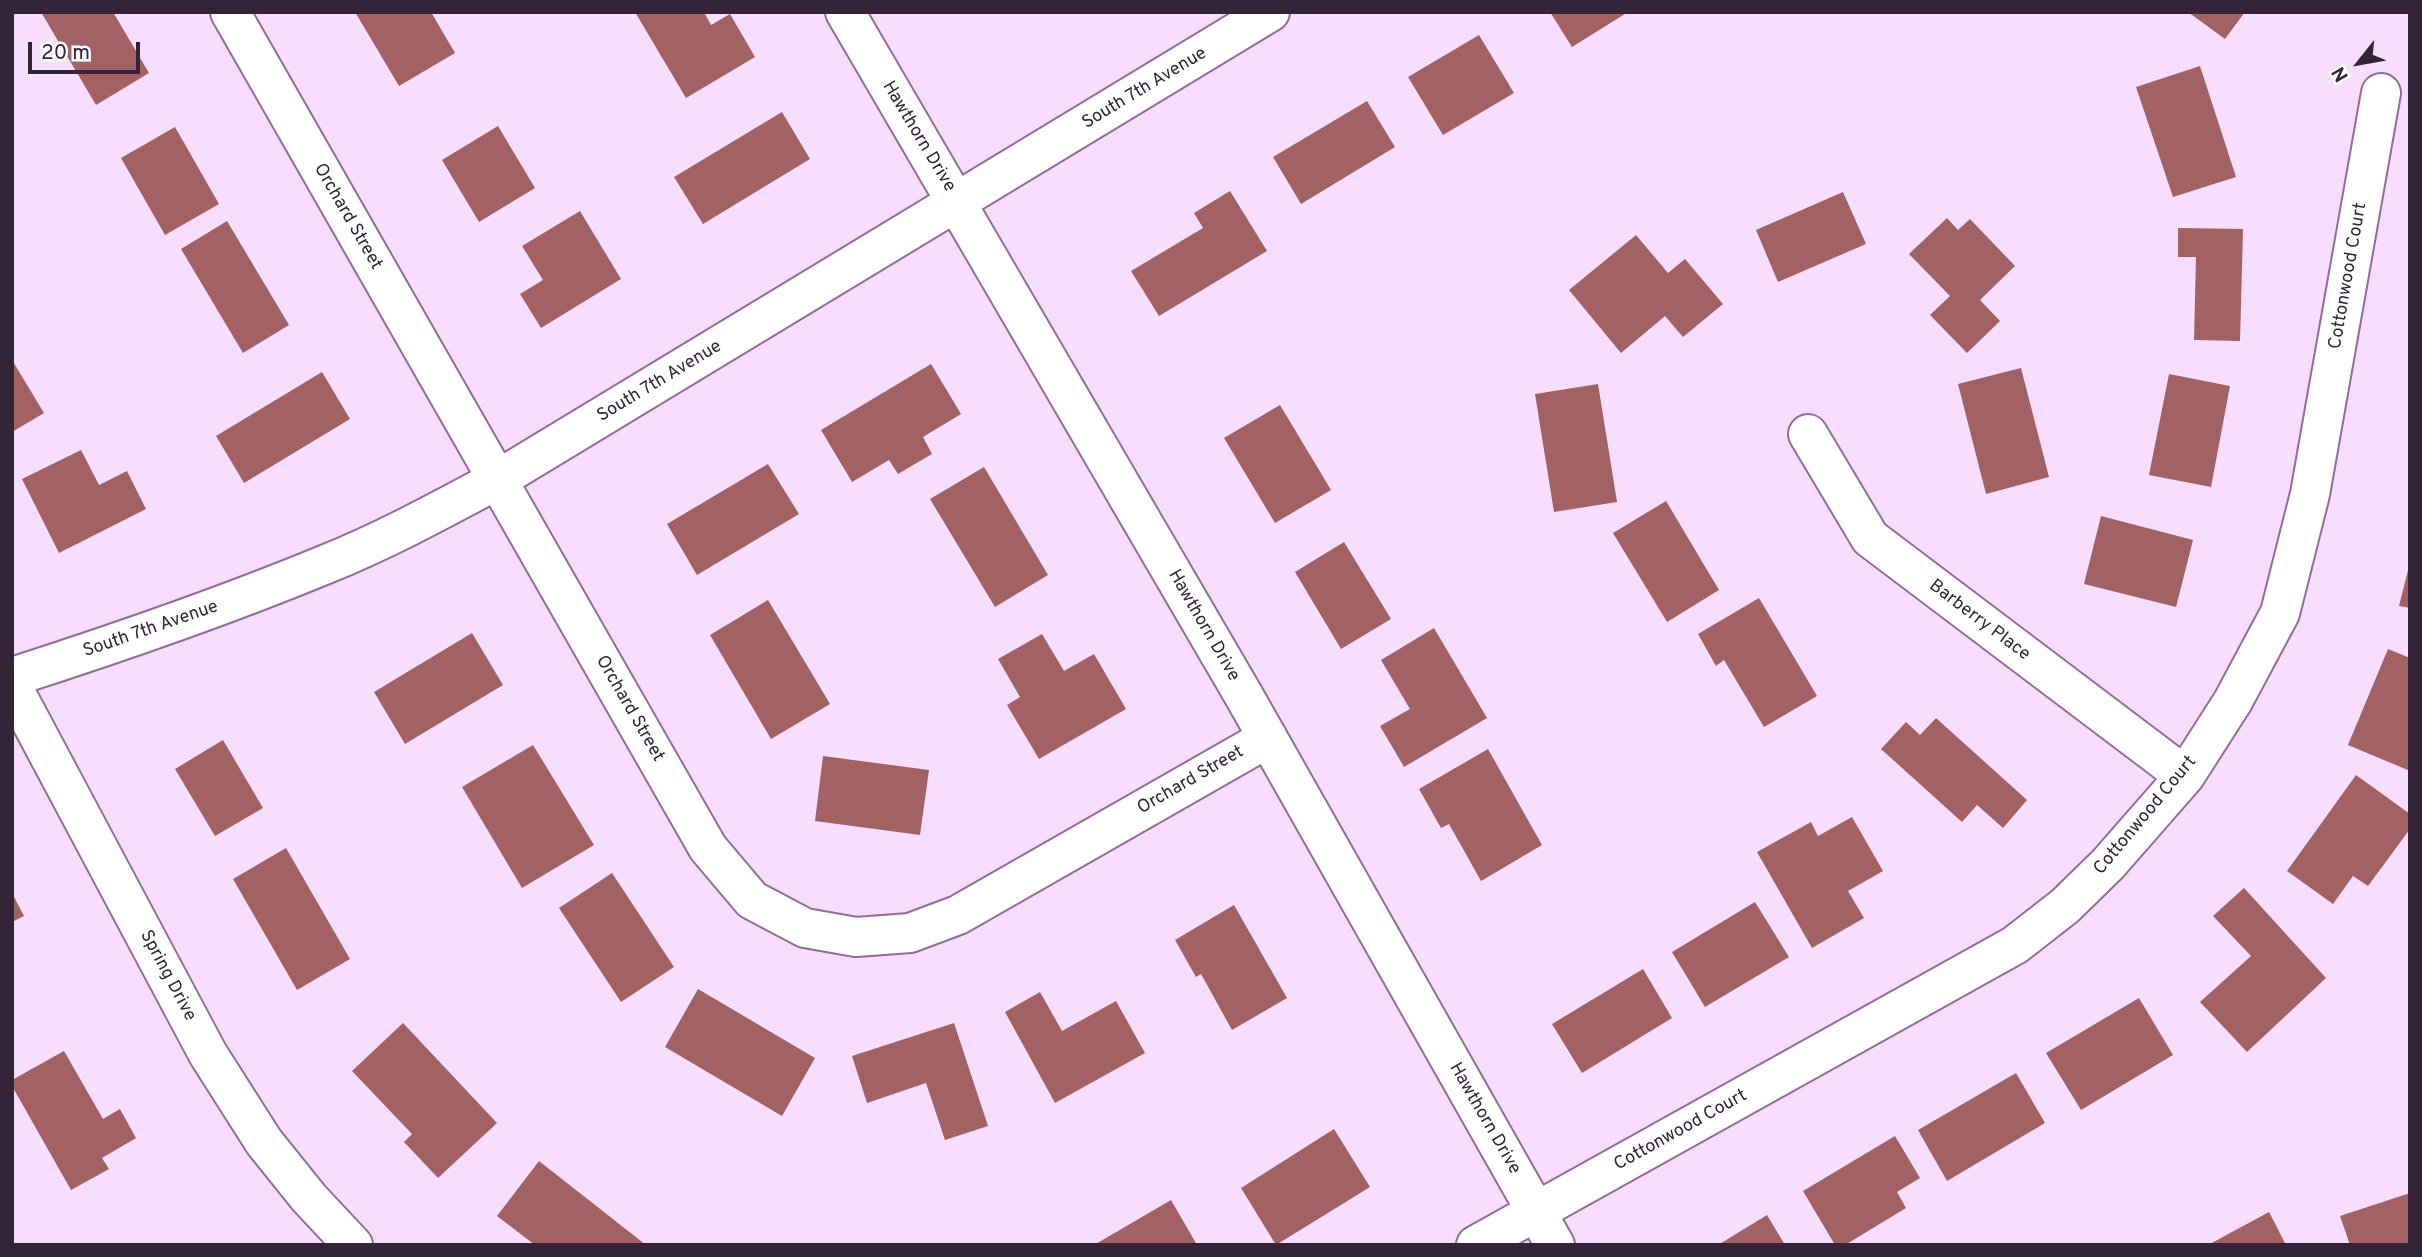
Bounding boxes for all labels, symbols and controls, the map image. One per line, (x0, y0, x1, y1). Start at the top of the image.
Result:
scale bar (32, 28, 144, 72)
north arrow (2324, 28, 2394, 98)
text: 20 m (41, 40, 90, 67)
street label: South 7th Avenue (1079, 43, 1211, 135)
text: N (2327, 62, 2355, 86)
street label: Hawthorn Drive (877, 78, 959, 196)
street label: Orchard Street (308, 160, 386, 274)
street label: Cottonwood Court (2325, 201, 2373, 351)
street label: South 7th Avenue (594, 336, 726, 428)
street label: Hawthorn Drive (1162, 566, 1244, 686)
street label: Barberry Place (1924, 576, 2034, 666)
street label: South 7th Avenue (81, 597, 221, 663)
street label: Orchard Street (590, 652, 668, 766)
street label: Orchard Street (1134, 742, 1248, 820)
street label: Cottonwood Court (2090, 752, 2202, 880)
street label: Spring Drive (134, 927, 200, 1025)
street label: Hawthorn Drive (1443, 1059, 1525, 1179)
street label: Cottonwood Court (1611, 1086, 1751, 1176)

